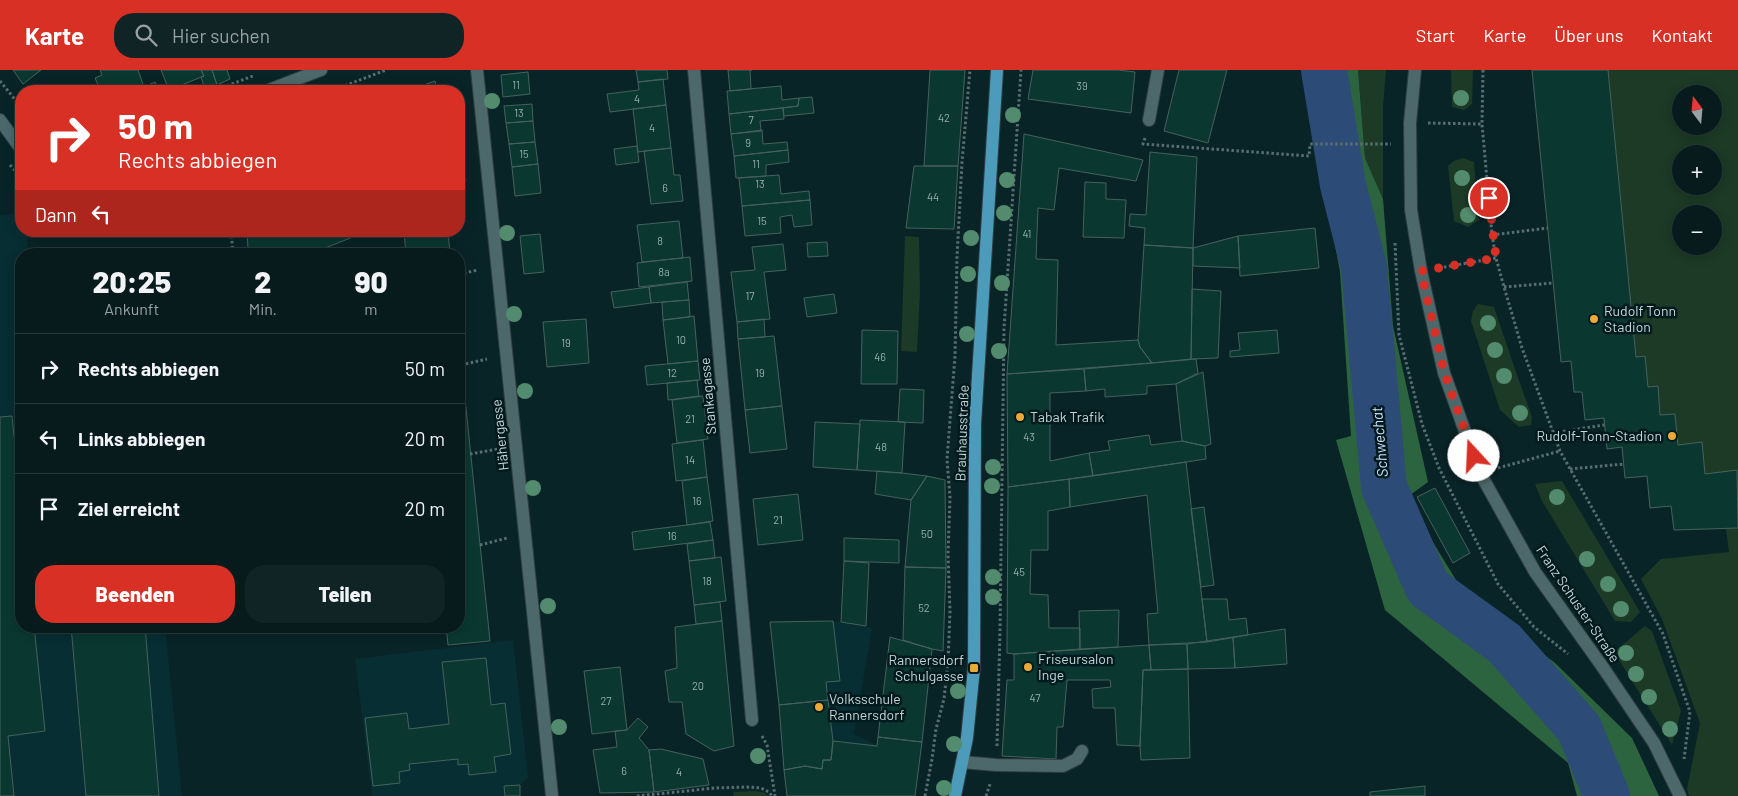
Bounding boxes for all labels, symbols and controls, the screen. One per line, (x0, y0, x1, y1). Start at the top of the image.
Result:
search box (114, 13, 464, 58)
text: Karte (25, 21, 84, 50)
icon: search (132, 21, 160, 49)
text: Hier suchen (172, 24, 270, 47)
text: Start (1416, 24, 1455, 46)
text: Karte (1483, 24, 1526, 46)
text: Über uns (1554, 24, 1623, 46)
text: Kontakt (1651, 24, 1713, 46)
house number: 11 (512, 78, 520, 91)
house number: 39 (1076, 79, 1088, 92)
north arrow (1672, 85, 1722, 135)
map controls (1672, 85, 1722, 255)
house number: 4 (634, 92, 640, 105)
text: 50 m (118, 104, 193, 146)
icon: right (35, 105, 100, 170)
house number: 13 (514, 106, 524, 119)
house number: 42 (938, 111, 950, 124)
house number: 7 (748, 113, 754, 126)
house number: 4 (649, 121, 655, 134)
house number: 9 (745, 136, 751, 149)
button: + (1672, 145, 1722, 195)
text: Rechts abbiegen (118, 146, 277, 172)
house number: 15 (519, 147, 529, 160)
house number: 11 (752, 157, 760, 170)
house number: 13 (755, 177, 765, 190)
pin (1468, 177, 1510, 219)
house number: 6 (662, 181, 668, 194)
icon: arrive (1475, 184, 1503, 212)
house number: 44 (927, 190, 939, 203)
icon: left (87, 200, 115, 228)
text: Dann (35, 203, 77, 226)
button: − (1672, 205, 1722, 255)
house number: 15 (757, 214, 767, 227)
house number: 41 (1023, 227, 1031, 240)
house number: 8 (657, 234, 663, 247)
text: 20:25 (92, 263, 171, 299)
text: 2 (254, 263, 271, 299)
text: 90 (354, 263, 388, 299)
house number: 8a (658, 265, 670, 278)
house number: 17 (745, 289, 755, 302)
text: Ankunft (104, 299, 159, 318)
text: Min. (249, 299, 277, 318)
text: m (364, 299, 378, 318)
place label: Rudolf Tonn Stadion (1604, 302, 1676, 335)
marker: Rudolf Tonn Stadion (1588, 313, 1600, 325)
house number: 10 (676, 333, 686, 346)
house number: 19 (561, 336, 571, 349)
house number: 46 (874, 350, 886, 363)
icon: right (35, 355, 63, 383)
text: Rechts abbiegen (78, 357, 219, 380)
text: 50 m (405, 357, 445, 380)
street label: Stankagasse (696, 357, 719, 435)
house number: 12 (667, 366, 677, 379)
house number: 19 (755, 366, 765, 379)
street label: Brauhausstraße (951, 384, 972, 482)
street label: Hähergasse (487, 399, 512, 471)
water label: Schwechat (1367, 406, 1391, 478)
place label: Tabak Trafik (1030, 408, 1105, 425)
marker: Tabak Trafik (1014, 411, 1026, 423)
house number: 21 (685, 412, 695, 425)
icon: left (35, 425, 63, 453)
text: Links abbiegen (78, 427, 205, 450)
text: 20 m (405, 427, 445, 450)
place label: Rudolf-Tonn-Stadion (1536, 427, 1662, 444)
position arrow (1447, 429, 1499, 481)
house number: 43 (1023, 430, 1035, 443)
marker: Rudolf-Tonn-Stadion (1666, 430, 1678, 442)
house number: 48 (875, 440, 887, 453)
house number: 14 (685, 453, 695, 466)
house number: 16 (692, 494, 702, 507)
icon: arrive (35, 495, 63, 523)
text: Ziel erreicht (78, 497, 180, 520)
text: 20 m (405, 497, 445, 520)
house number: 21 (773, 513, 783, 526)
house number: 50 (921, 527, 933, 540)
house number: 16 (667, 529, 677, 542)
street label: Franz Schuster-Straße (1533, 542, 1624, 665)
button: Beenden (35, 565, 235, 623)
button: Teilen (245, 565, 445, 623)
house number: 45 (1013, 565, 1025, 578)
house number: 18 (702, 574, 712, 587)
house number: 52 (918, 601, 930, 614)
place label: Friseursalon Inge (1038, 650, 1114, 683)
place label: Rannersdorf Schulgasse (888, 651, 964, 684)
marker: Friseursalon Inge (1022, 661, 1034, 673)
marker: Rannersdorf Schulgasse (968, 662, 980, 674)
house number: 20 (692, 679, 704, 692)
place label: Volksschule Rannersdorf (829, 690, 905, 723)
house number: 47 (1030, 691, 1040, 704)
house number: 27 (600, 694, 612, 707)
marker: Volksschule Rannersdorf (813, 701, 825, 713)
house number: 6 (621, 764, 627, 777)
house number: 4 (676, 765, 682, 778)

